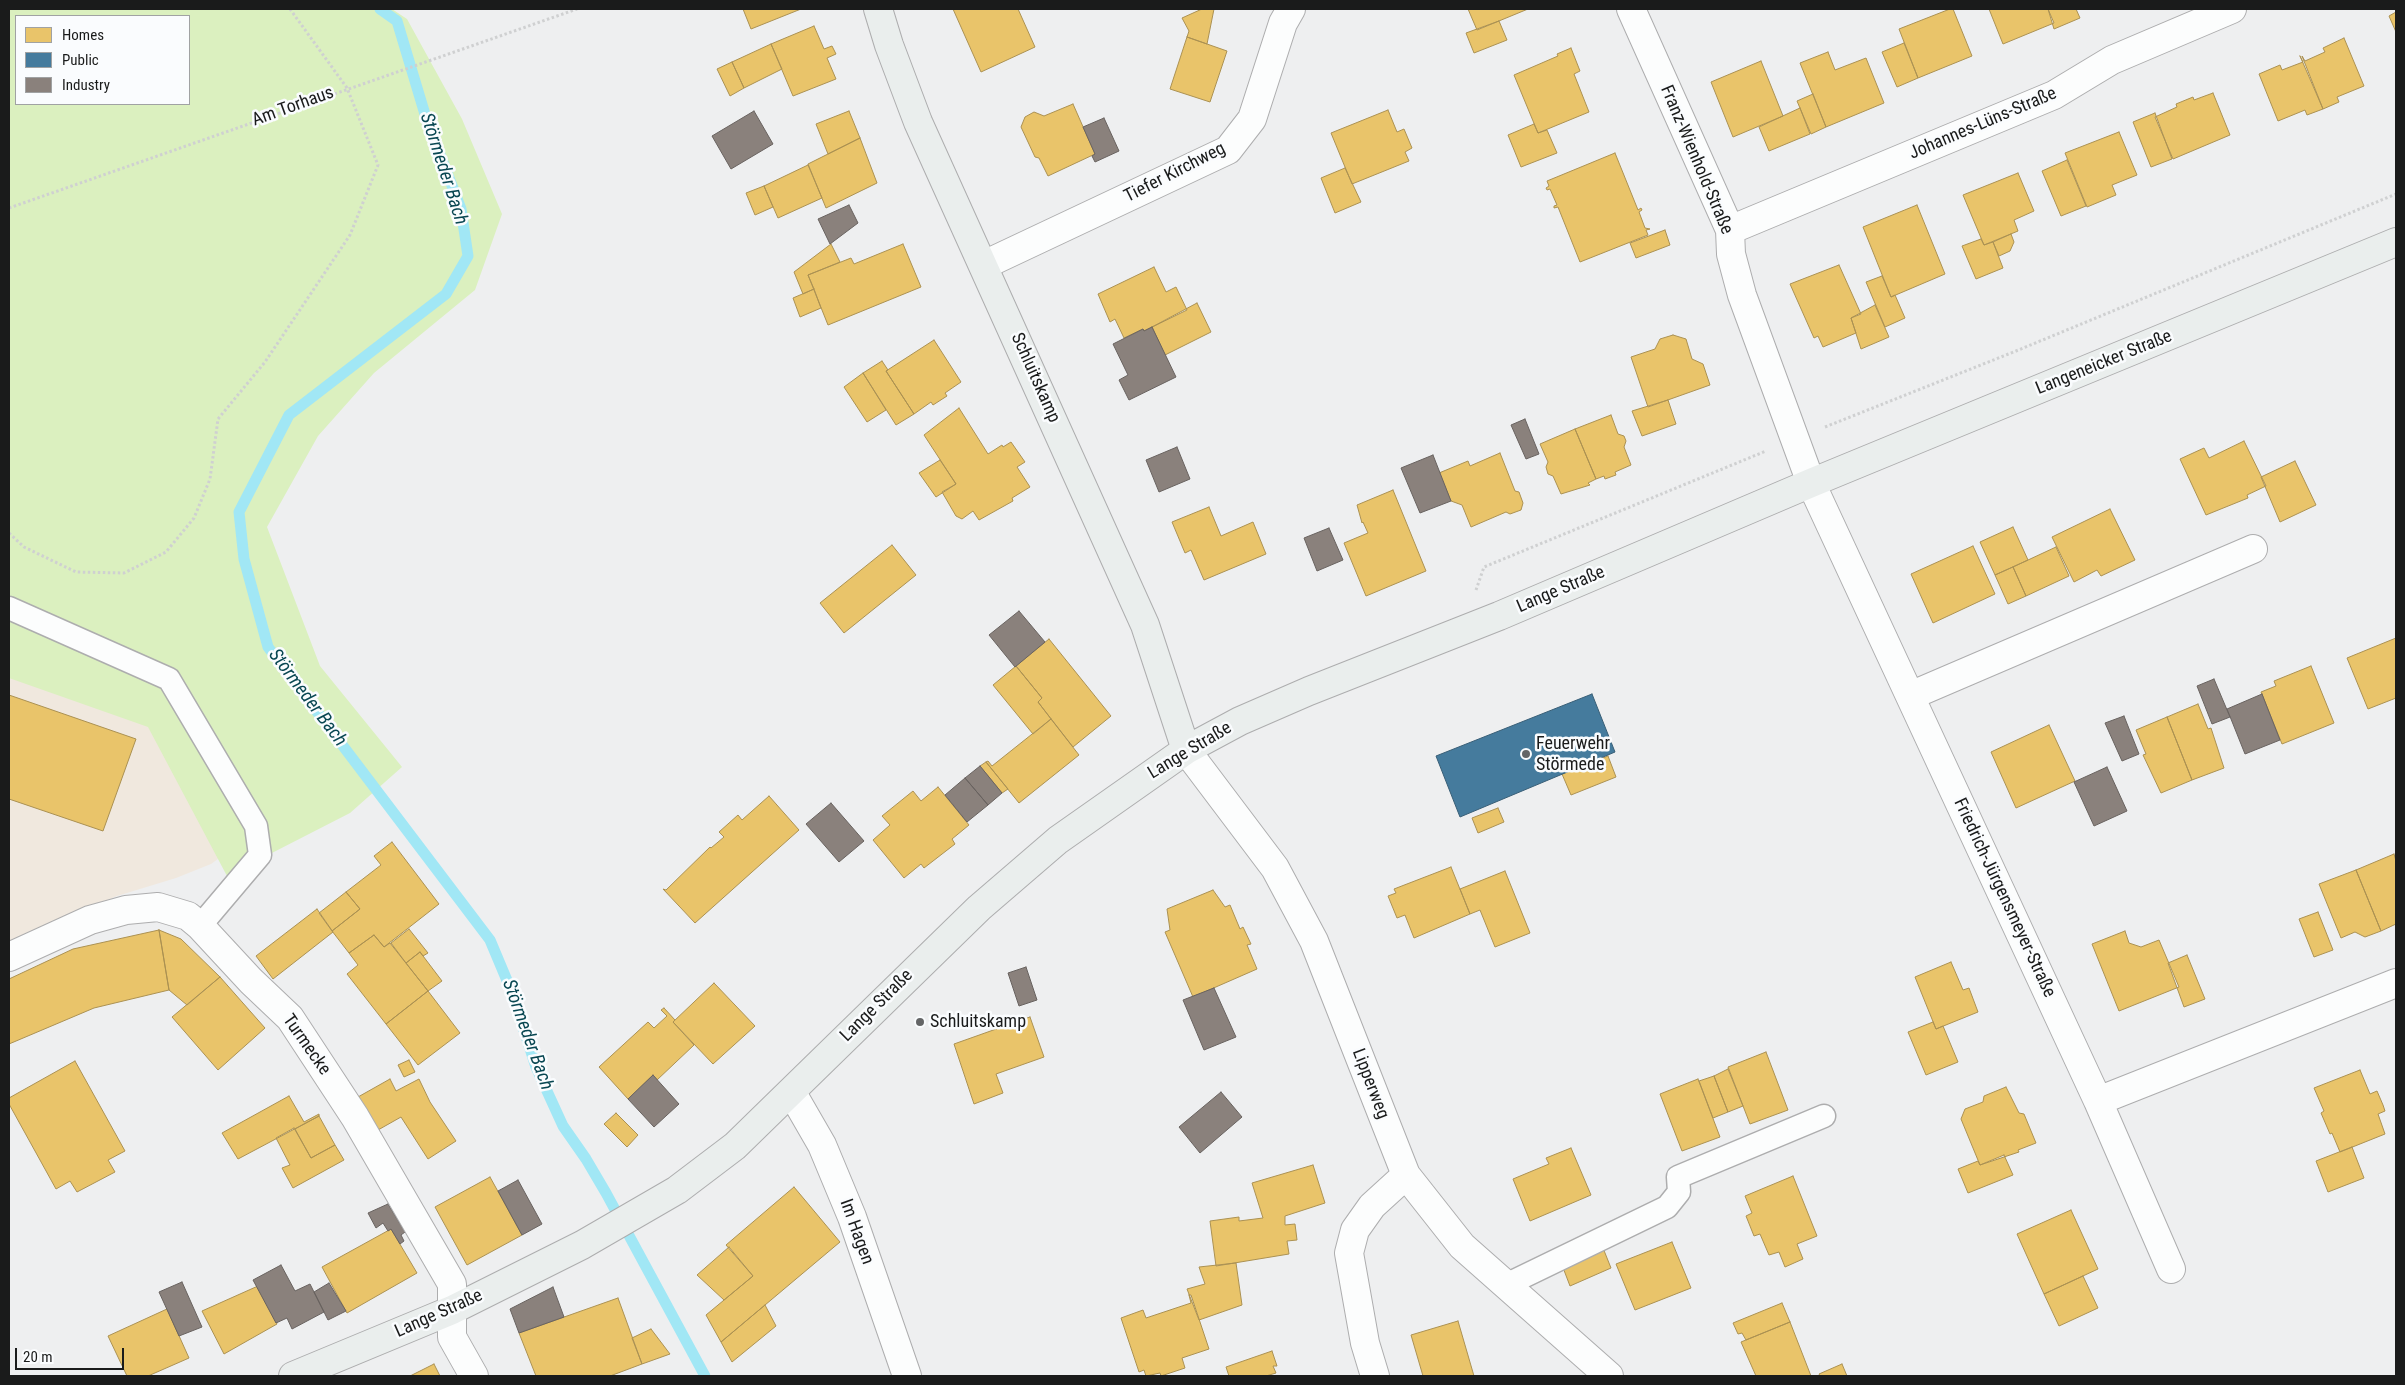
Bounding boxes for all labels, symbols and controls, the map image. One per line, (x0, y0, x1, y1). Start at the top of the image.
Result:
legend (15, 15, 190, 105)
text: Homes (62, 26, 104, 44)
text: Public (62, 51, 99, 69)
text: Industry (62, 76, 110, 94)
street label: Am Torhaus (249, 82, 337, 132)
street label: Franz-Wienhold-Straße (1655, 82, 1737, 238)
street label: Johannes-Lüns-Straße (1906, 83, 2060, 165)
water label: Störmeder Bach (414, 110, 472, 228)
street label: Tiefer Kirchweg (1121, 138, 1229, 208)
street label: Langeneicker Straße (2033, 326, 2175, 400)
street label: Schluitskamp (1006, 330, 1064, 426)
street label: Lange Straße (1514, 562, 1608, 618)
water label: Störmeder Bach (263, 645, 351, 751)
street label: Lange Straße (1144, 718, 1236, 784)
place label: Feuerwehr Störmede (1536, 733, 1610, 776)
marker: Feuerwehr Störmede (1520, 748, 1532, 760)
street label: Friedrich-Jürgensmeyer-Straße (1948, 795, 2060, 1001)
street label: Lange Straße (836, 965, 918, 1047)
water label: Störmeder Bach (496, 976, 558, 1094)
street label: Turmecke (277, 1010, 335, 1080)
place label: Schluitskamp (930, 1011, 1026, 1033)
marker: Schluitskamp (914, 1016, 926, 1028)
street label: Lipperweg (1347, 1046, 1393, 1122)
street label: Im Hagen (834, 1196, 878, 1268)
street label: Lange Straße (392, 1285, 486, 1343)
scale bar (18, 1338, 126, 1370)
text: 20 m (23, 1348, 53, 1366)

